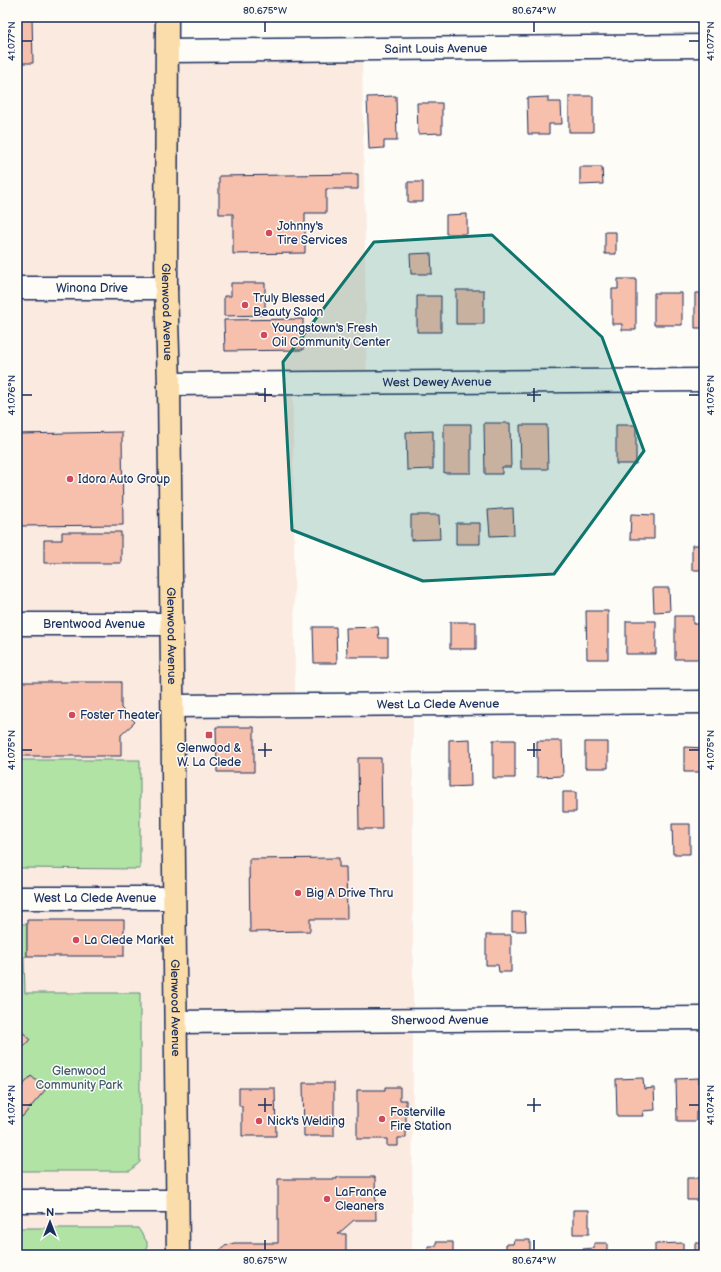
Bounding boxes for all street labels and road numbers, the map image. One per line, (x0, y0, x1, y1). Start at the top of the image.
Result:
street label: Saint Louis Avenue (384, 41, 487, 57)
street label: Glenwood Avenue (158, 263, 175, 361)
street label: Winona Drive (56, 281, 128, 296)
street label: West Dewey Avenue (382, 375, 492, 390)
street label: Glenwood Avenue (163, 587, 179, 685)
street label: Brentwood Avenue (43, 617, 145, 632)
street label: West La Clede Avenue (377, 697, 499, 712)
street label: West La Clede Avenue (34, 891, 156, 906)
street label: Glenwood Avenue (167, 959, 183, 1057)
street label: Sherwood Avenue (391, 1013, 489, 1028)

